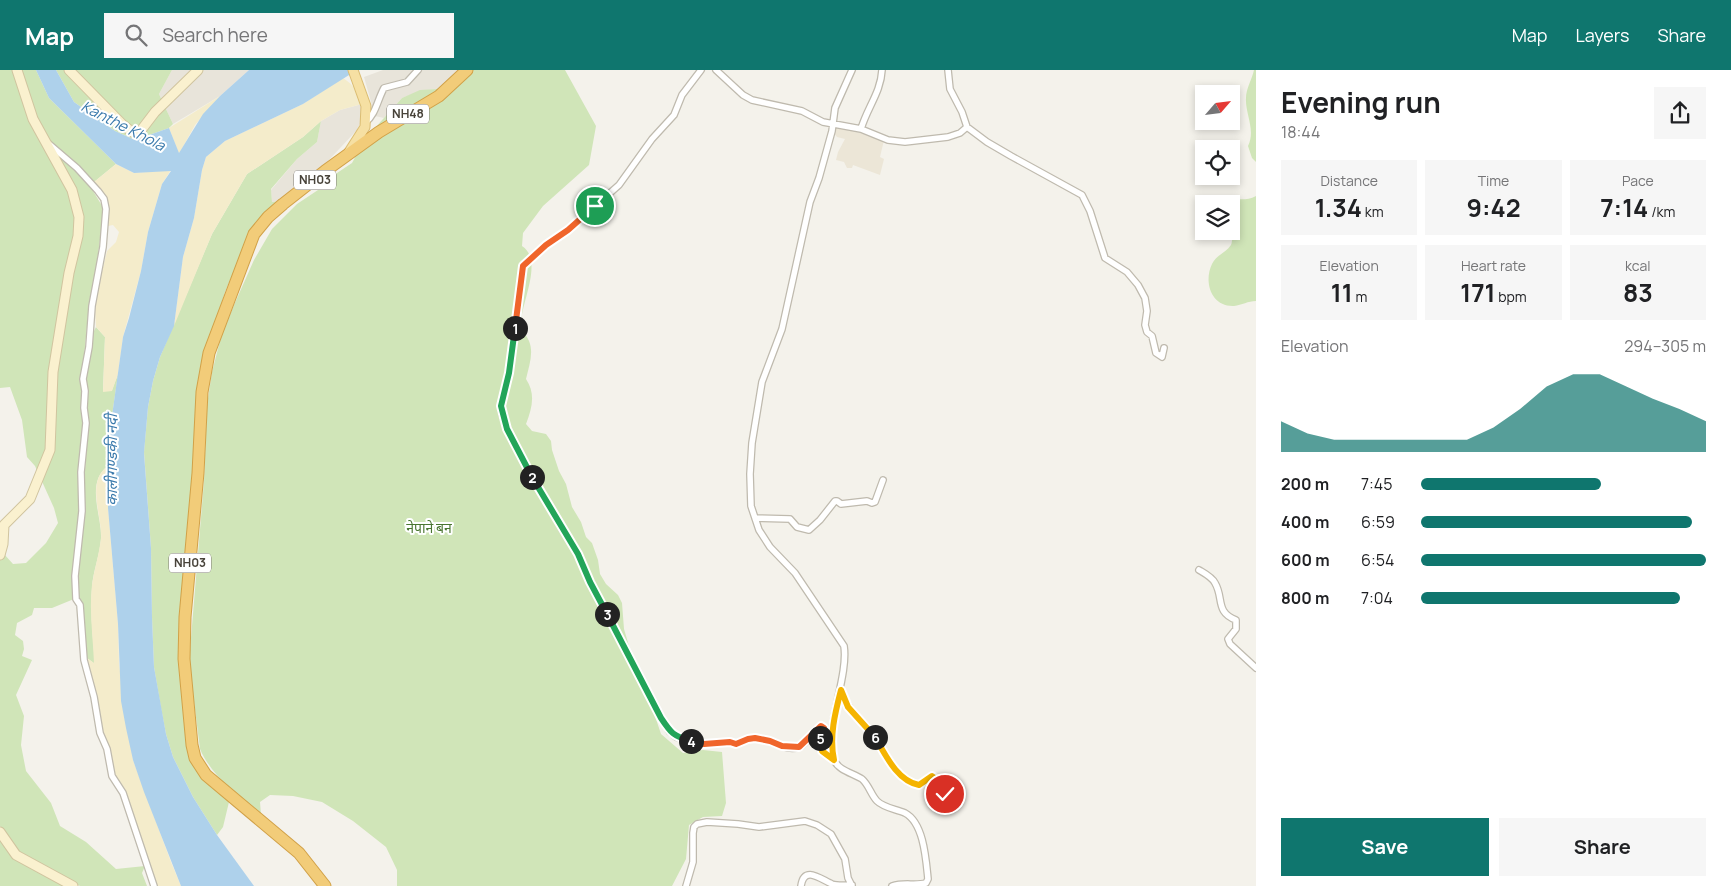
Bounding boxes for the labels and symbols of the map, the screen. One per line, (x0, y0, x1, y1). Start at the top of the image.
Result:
north arrow (1195, 85, 1240, 130)
water label: Kanthe Khola (78, 95, 169, 156)
road number: NH48 (387, 104, 429, 124)
road number: NH03 (294, 170, 336, 190)
pin (574, 185, 616, 227)
pin: 1 (502, 316, 528, 340)
water label: कालीगण्डकी नदी (101, 411, 122, 506)
pin: 2 (520, 464, 544, 490)
park label: नेपाने बन (406, 518, 452, 537)
road number: NH03 (169, 553, 211, 572)
pin: 3 (594, 602, 620, 626)
pin: 6 (862, 724, 888, 750)
pin: 5 (808, 726, 832, 750)
pin: 4 (678, 728, 704, 754)
pin (924, 773, 966, 815)

